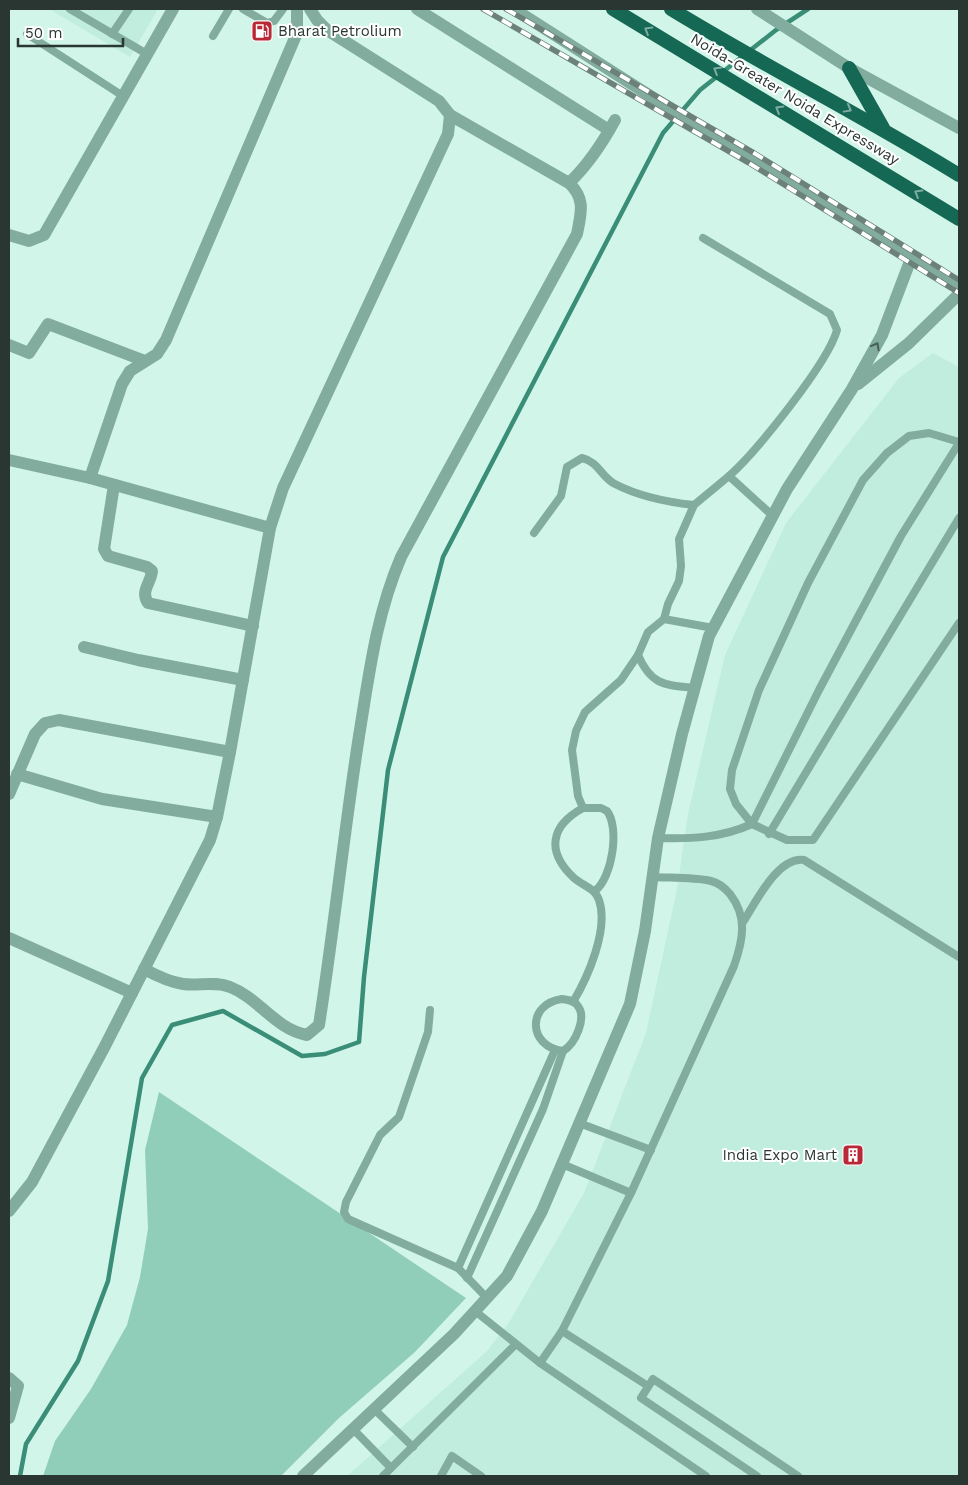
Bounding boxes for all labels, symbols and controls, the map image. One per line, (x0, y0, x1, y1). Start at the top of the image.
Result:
scale bar (18, 15, 122, 47)
fuel station icon: Bharat Petrolium (250, 19, 274, 43)
place label: Bharat Petrolium (278, 22, 402, 40)
text: 50 m (25, 24, 62, 42)
one-way arrow (645, 26, 654, 36)
street label: Noida-Greater Noida Expressway (687, 29, 903, 169)
one-way arrow (713, 67, 722, 77)
one-way arrow (843, 103, 852, 113)
one-way arrow (775, 105, 784, 115)
one-way arrow (914, 190, 923, 200)
one-way arrow (869, 343, 879, 352)
building icon: India Expo Mart (841, 1143, 865, 1167)
place label: India Expo Mart (722, 1146, 838, 1164)

